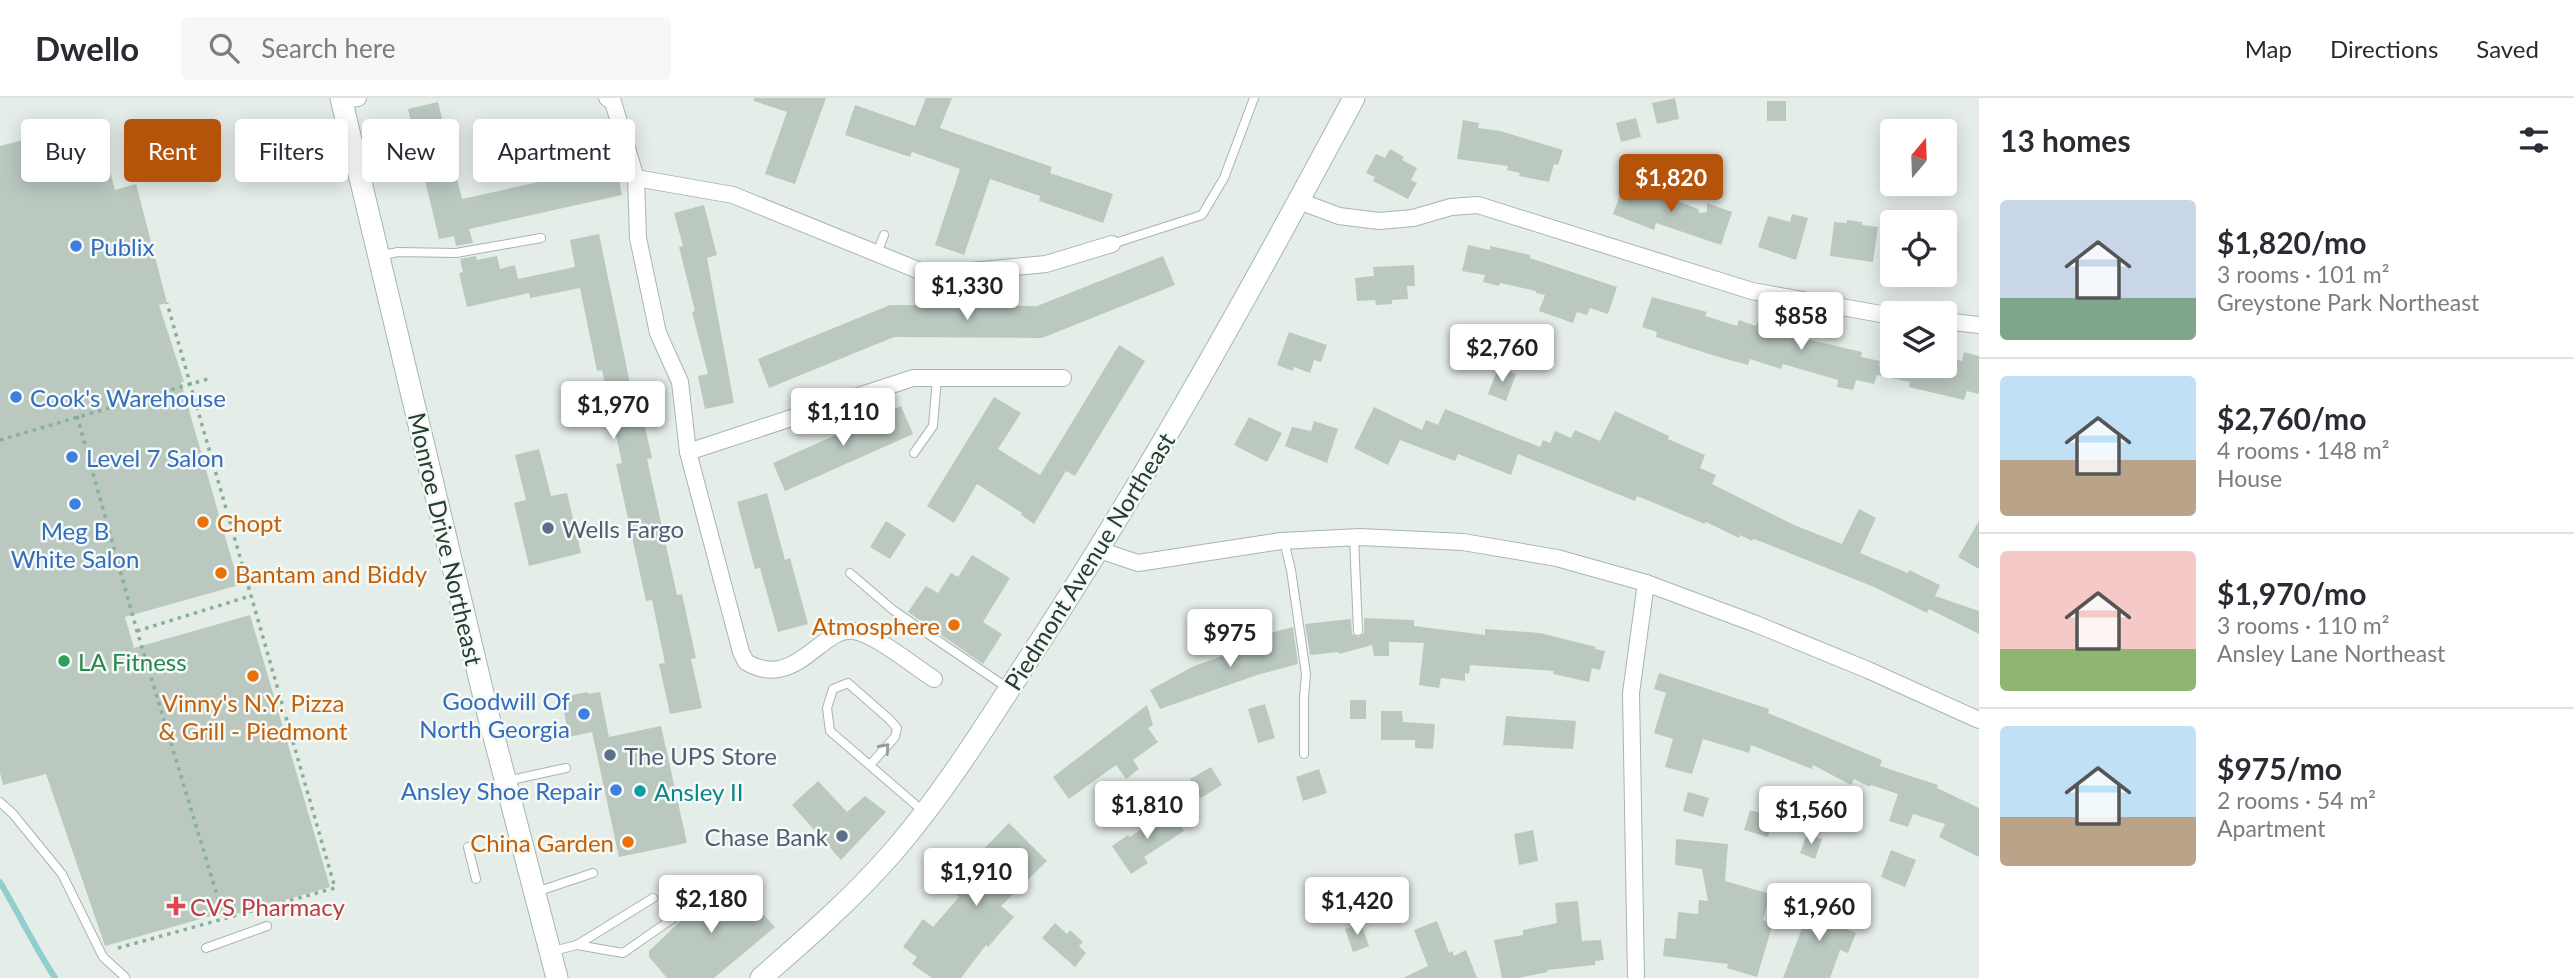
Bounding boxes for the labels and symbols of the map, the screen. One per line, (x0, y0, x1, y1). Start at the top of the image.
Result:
north arrow (1880, 119, 1956, 196)
pin: $1,820 (1614, 155, 1728, 214)
place label: Publix (90, 232, 155, 261)
marker: Publix (68, 238, 84, 254)
pin: $1,330 (910, 262, 1024, 322)
pin: $858 (1760, 292, 1842, 352)
pin: $2,760 (1445, 324, 1559, 384)
pin: $1,970 (556, 382, 670, 441)
place label: Cook's Warehouse (30, 383, 226, 412)
pin: $1,110 (786, 388, 900, 448)
marker: Cook's Warehouse (8, 389, 24, 405)
street label: Monroe Drive Northeast (403, 410, 489, 669)
street label: Piedmont Avenue Northeast (998, 427, 1181, 695)
place label: Level 7 Salon (86, 443, 224, 472)
marker: Level 7 Salon (64, 449, 80, 465)
marker: Meg B White Salon (67, 496, 83, 512)
place label: Chopt (217, 508, 282, 537)
marker: Chopt (195, 514, 211, 530)
place label: Wells Fargo (562, 514, 684, 543)
place label: Meg B White Salon (11, 516, 139, 573)
marker: Wells Fargo (540, 520, 556, 536)
place label: Bantam and Biddy (235, 559, 428, 588)
marker: Bantam and Biddy (213, 565, 229, 581)
pin: $975 (1189, 610, 1271, 669)
place label: Atmosphere (812, 611, 940, 640)
marker: Atmosphere (946, 617, 962, 633)
place label: LA Fitness (78, 647, 187, 676)
marker: LA Fitness (56, 653, 72, 669)
marker: Vinny's N.Y. Pizza & Grill - Piedmont (245, 668, 261, 684)
place label: Goodwill Of North Georgia (419, 686, 571, 743)
place label: Vinny's N.Y. Pizza & Grill - Piedmont (159, 688, 348, 745)
marker: Goodwill Of North Georgia (576, 706, 592, 722)
place label: The UPS Store (624, 741, 777, 770)
one-way arrow (877, 743, 890, 756)
marker: The UPS Store (602, 747, 618, 763)
place label: Ansley Shoe Repair (401, 776, 602, 805)
place label: Ansley II (654, 777, 743, 806)
marker: Ansley Shoe Repair (608, 782, 624, 798)
pin: $1,810 (1090, 782, 1204, 841)
marker: Ansley II (632, 783, 648, 799)
pin: $1,560 (1754, 786, 1868, 846)
place label: Chase Bank (705, 822, 829, 851)
place label: China Garden (470, 828, 614, 857)
marker: Chase Bank (834, 828, 850, 844)
marker: China Garden (620, 834, 636, 850)
pin: $1,910 (919, 848, 1033, 908)
pin: $2,180 (654, 876, 768, 935)
pin: $1,420 (1300, 878, 1414, 937)
pin: $1,960 (1762, 884, 1876, 943)
place label: CVS Pharmacy (190, 892, 346, 921)
marker: CVS Pharmacy (168, 898, 184, 914)

